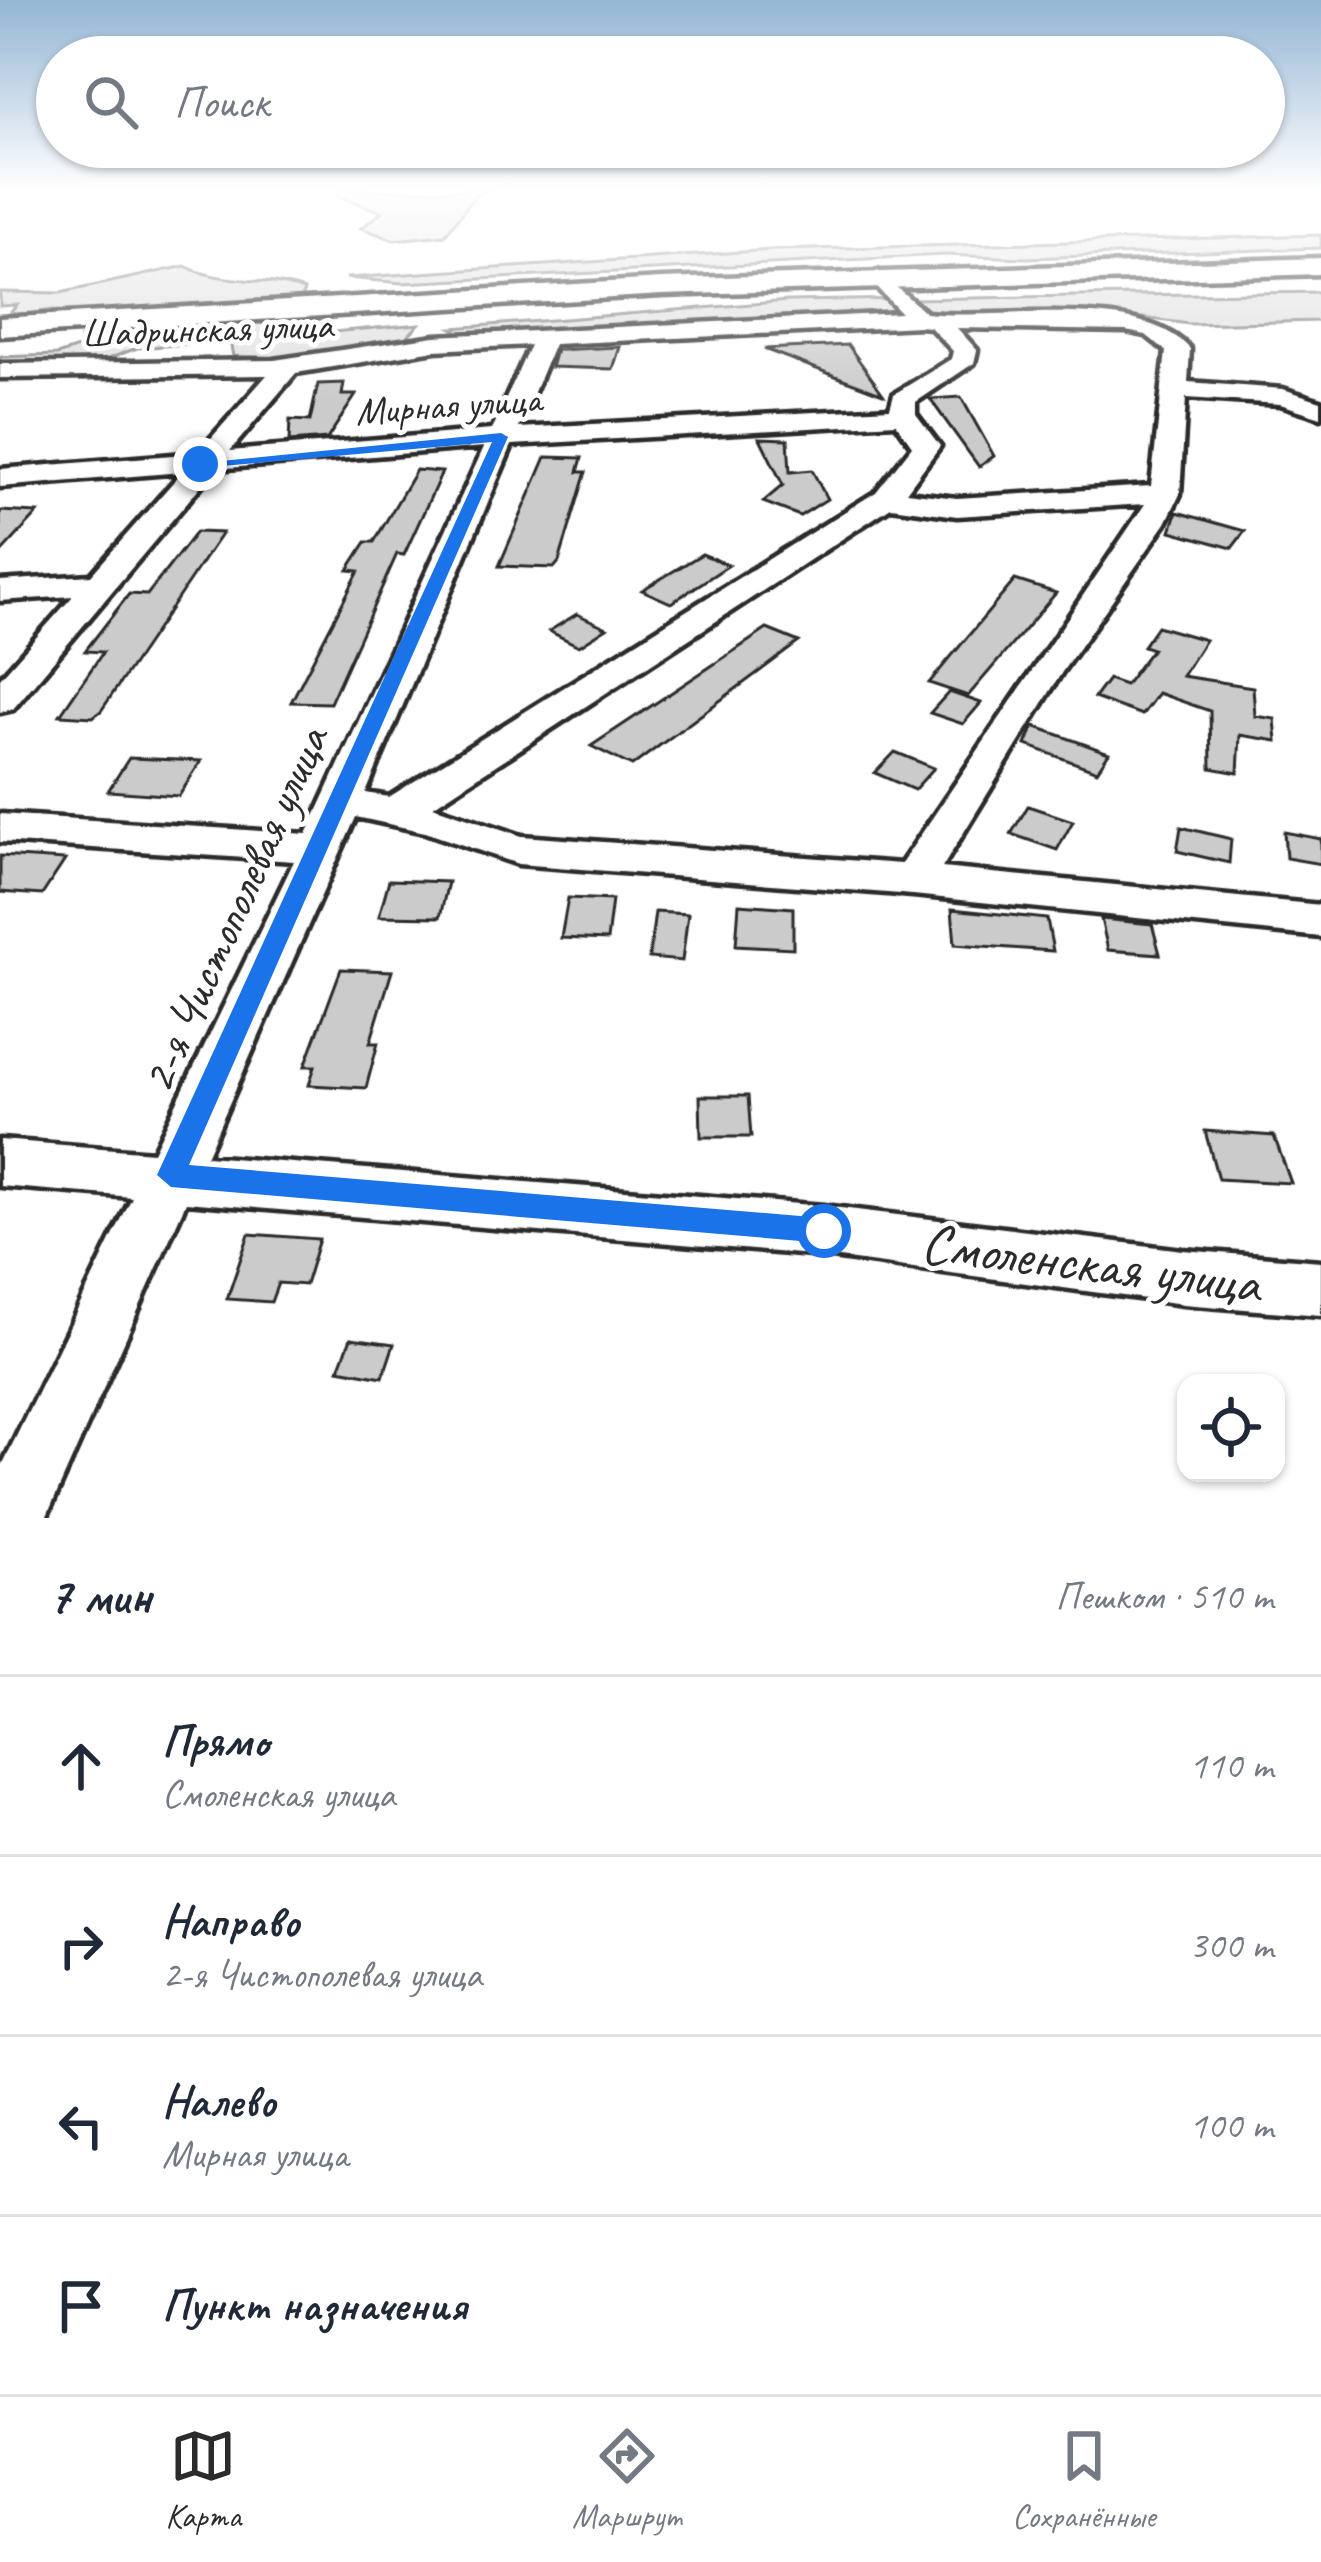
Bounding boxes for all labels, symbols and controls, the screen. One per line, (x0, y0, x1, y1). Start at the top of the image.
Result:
search box (36, 36, 1285, 168)
icon: search (78, 69, 144, 135)
text: Поиск (174, 74, 269, 131)
street label: Шадринская улица (81, 301, 336, 358)
street label: Мирная улица (354, 374, 546, 436)
route end (173, 437, 227, 491)
street label: 2-я Чистополевая улица (126, 715, 343, 1101)
route start (797, 1204, 851, 1258)
street label: Смоленская улица (917, 1206, 1268, 1320)
map controls (1177, 1374, 1285, 1482)
button: locate (1177, 1374, 1285, 1482)
text: 7 мин (48, 1564, 151, 1628)
text: Пешком · 510 m (1055, 1572, 1273, 1621)
text: Прямо (162, 1713, 269, 1770)
icon: ahead (48, 1733, 114, 1799)
text: 110 m (1189, 1741, 1273, 1790)
text: Смоленская улица (162, 1770, 395, 1819)
text: Направо (162, 1893, 300, 1950)
icon: right (48, 1913, 114, 1979)
text: 300 m (1189, 1921, 1273, 1970)
text: 2-я Чистополевая улица (162, 1950, 482, 1999)
text: Налево (162, 2073, 276, 2130)
icon: left (48, 2093, 114, 2159)
text: 100 m (1189, 2101, 1273, 2150)
text: Мирная улица (162, 2130, 348, 2179)
icon: arrive (48, 2273, 114, 2339)
text: Пункт назначения (162, 2277, 467, 2334)
tab: Карта (166, 2423, 241, 2537)
tab: Маршрут (572, 2423, 681, 2537)
tab: Сохранённые (1012, 2423, 1155, 2537)

